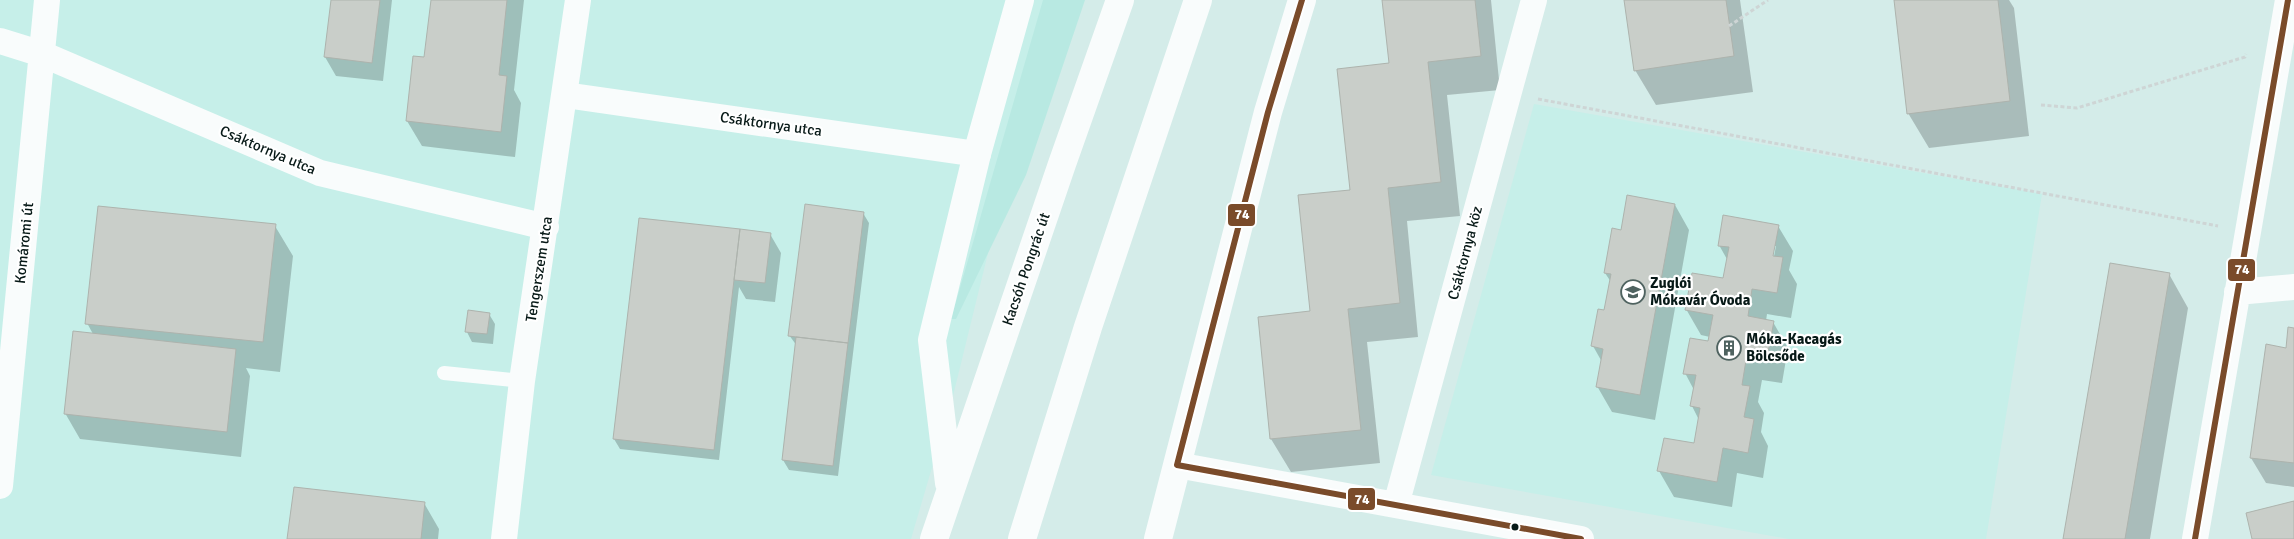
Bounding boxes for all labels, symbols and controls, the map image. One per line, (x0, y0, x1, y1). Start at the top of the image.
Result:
street label: Csáktornya utca (719, 108, 823, 140)
street label: Csáktornya utca (217, 122, 319, 178)
street label: Komáromi út (11, 201, 37, 285)
line badge: 74 (1227, 203, 1256, 227)
street label: Csáktornya köz (1444, 204, 1486, 302)
text: 74 (1234, 206, 1250, 223)
street label: Kacsóh Pongrác út (998, 210, 1054, 328)
street label: Tengerszem utca (522, 215, 556, 323)
line badge: 74 (2227, 258, 2256, 282)
text: 74 (2234, 261, 2250, 278)
place label: Zuglói Mókavár Óvoda (1650, 274, 1751, 309)
school or university icon: Zuglói Mókavár Óvoda (1620, 279, 1646, 305)
place label: Móka-Kacagás Bölcsőde (1746, 330, 1842, 365)
building icon: Móka-Kacagás Bölcsőde (1716, 335, 1742, 361)
line badge: 74 (1347, 487, 1376, 511)
text: 74 (1354, 491, 1370, 508)
unlabelled marker (1510, 522, 1520, 532)

